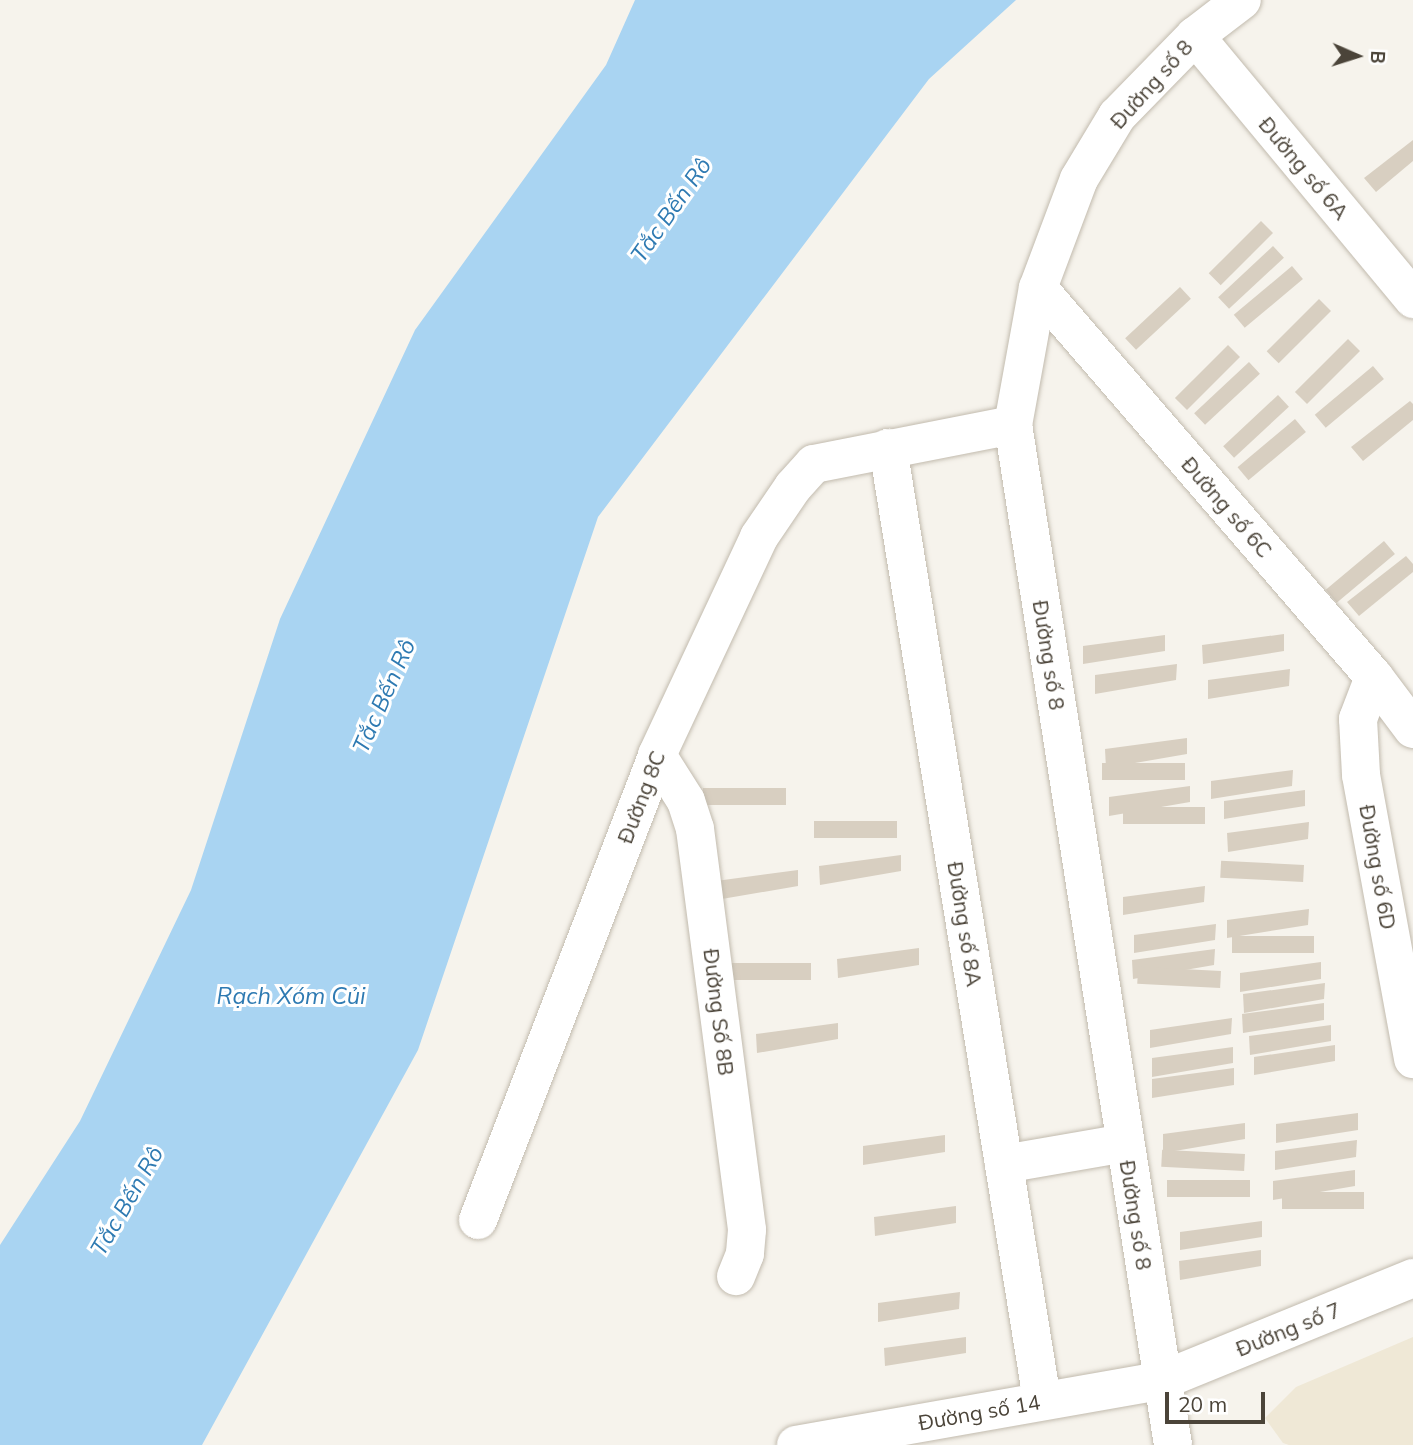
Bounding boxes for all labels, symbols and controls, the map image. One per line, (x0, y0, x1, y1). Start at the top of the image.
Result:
north arrow (1322, 21, 1392, 91)
street label: Đường số 8 (1105, 34, 1197, 134)
text: B (1366, 50, 1390, 64)
street label: Đường số 6A (1254, 112, 1354, 224)
water label: Tắc Bến Rô (625, 152, 717, 268)
street label: Đường số 6C (1176, 452, 1278, 562)
street label: Đường số 8 (1028, 598, 1070, 712)
water label: Tắc Bến Rô (347, 635, 421, 757)
street label: Đường 8C (612, 747, 670, 847)
street label: Đường số 6D (1355, 803, 1401, 931)
street label: Đường số 8A (943, 860, 987, 988)
street label: Đường Số 8B (699, 947, 739, 1077)
water label: Rạch Xóm Củi (217, 982, 365, 1010)
water label: Tắc Bến Rô (85, 1141, 169, 1261)
street label: Đường số 8 (1115, 1158, 1157, 1272)
street label: Đường số 7 (1232, 1297, 1344, 1361)
scale bar (1168, 1378, 1268, 1422)
street label: Đường số 14 (916, 1389, 1042, 1435)
text: 20 m (1178, 1391, 1227, 1417)

